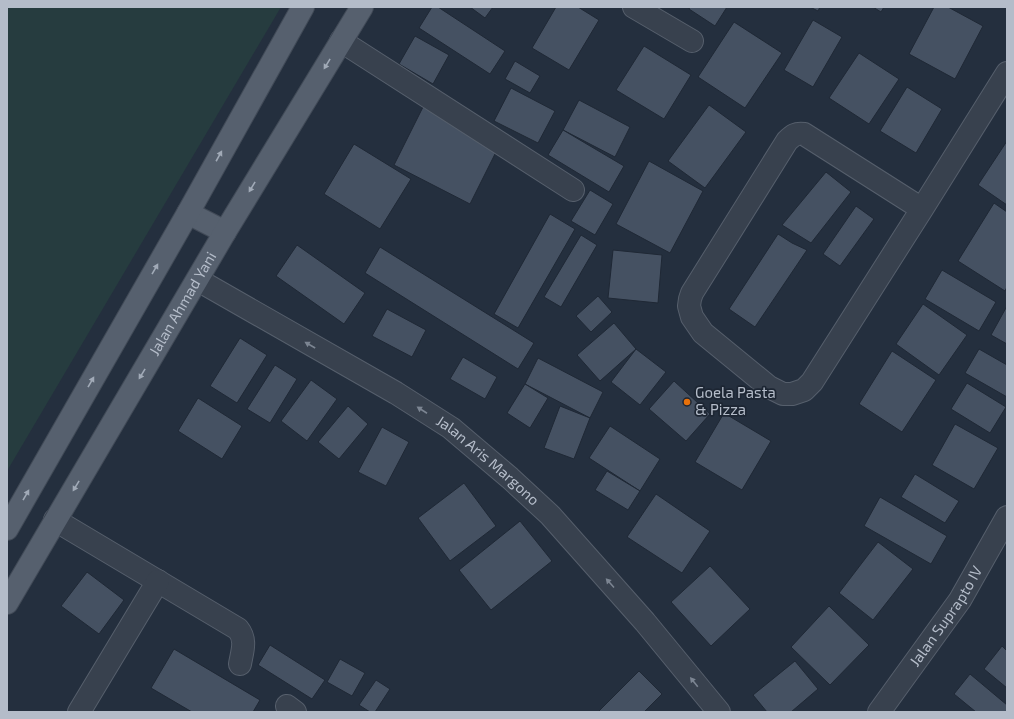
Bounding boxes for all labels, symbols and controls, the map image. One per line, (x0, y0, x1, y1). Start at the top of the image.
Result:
one-way arrow (323, 58, 330, 70)
one-way arrow (216, 150, 223, 162)
one-way arrow (248, 182, 256, 192)
street label: Jalan Ahmad Yani (144, 248, 219, 358)
one-way arrow (152, 263, 159, 275)
one-way arrow (304, 341, 316, 348)
one-way arrow (139, 368, 146, 380)
one-way arrow (87, 376, 94, 388)
place label: Goela Pasta & Pizza (695, 383, 776, 418)
marker: Goela Pasta & Pizza (682, 397, 692, 407)
one-way arrow (417, 407, 428, 414)
street label: Jalan Aris Margono (433, 411, 543, 508)
one-way arrow (72, 480, 79, 492)
one-way arrow (23, 489, 30, 501)
street label: Jalan Suprapto IV (905, 562, 985, 669)
one-way arrow (605, 578, 615, 588)
one-way arrow (690, 676, 699, 687)

